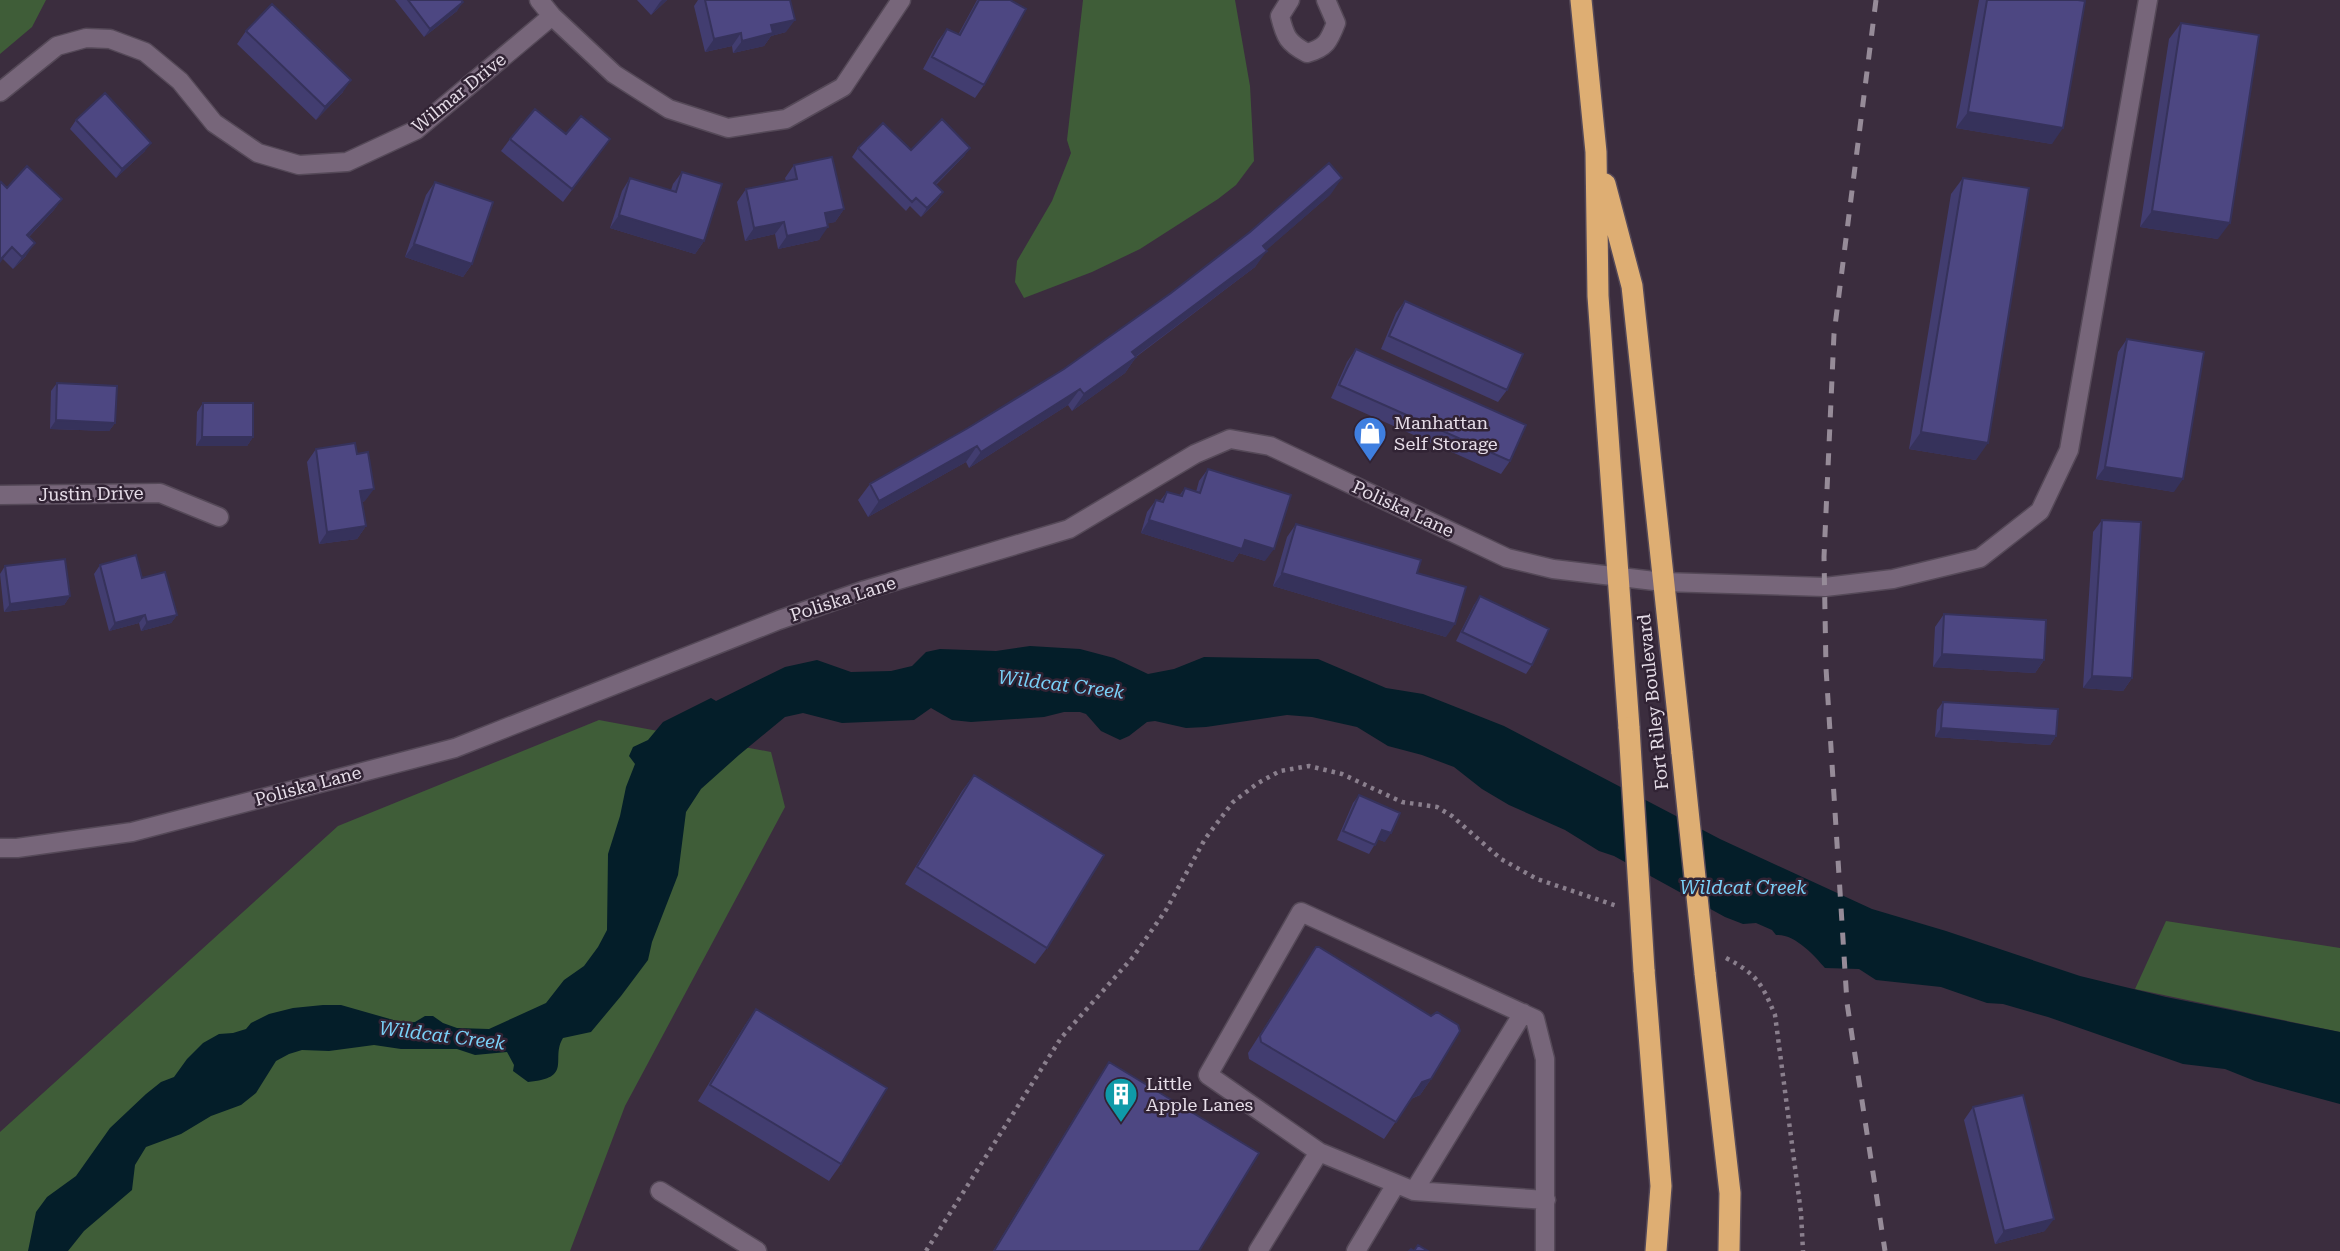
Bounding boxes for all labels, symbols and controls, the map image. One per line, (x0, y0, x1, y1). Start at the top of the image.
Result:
street label: Wilmar Drive (408, 48, 510, 137)
place label: Manhattan Self Storage (1394, 412, 1498, 454)
shop icon: Manhattan Self Storage (1351, 414, 1389, 463)
street label: Poliska Lane (1349, 476, 1458, 541)
street label: Justin Drive (38, 482, 144, 505)
street label: Poliska Lane (787, 572, 898, 625)
street label: Fort Riley Boulevard (1633, 613, 1672, 791)
water label: Wildcat Creek (997, 665, 1126, 704)
street label: Poliska Lane (252, 761, 364, 810)
water label: Wildcat Creek (1680, 876, 1807, 899)
water label: Wildcat Creek (378, 1016, 507, 1055)
place label: Little Apple Lanes (1146, 1073, 1253, 1115)
building icon: Little Apple Lanes (1102, 1075, 1140, 1124)

